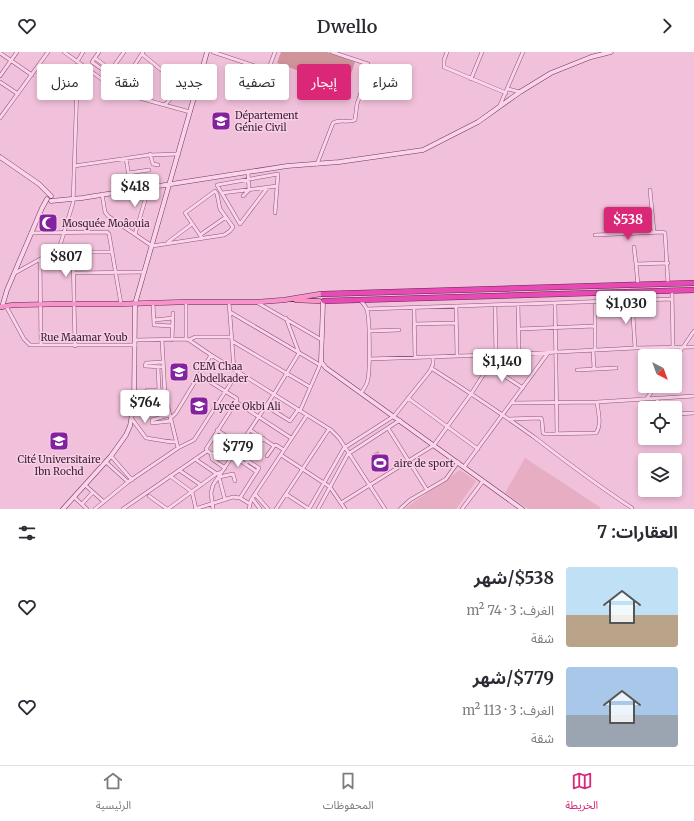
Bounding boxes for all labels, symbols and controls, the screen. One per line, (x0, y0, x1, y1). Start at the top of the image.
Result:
icon: heart (16, 15, 38, 37)
text: Dwello (317, 15, 377, 38)
icon: forward (656, 15, 678, 37)
chip: منزل (37, 64, 93, 100)
chip: شقة (101, 64, 153, 100)
chip: جديد (161, 64, 217, 100)
chip: تصفية (225, 64, 289, 100)
chip: إيجار (297, 64, 351, 100)
chip: شراء (359, 64, 412, 100)
place label: Département Génie Civil (235, 109, 299, 134)
school or university icon: Département Génie Civil (210, 110, 232, 132)
pin: $418 (111, 174, 159, 208)
text: $418 (120, 178, 150, 195)
pin: $538 (604, 207, 652, 241)
text: $538 (613, 211, 643, 228)
mosque icon: Mosquée Moâouia (37, 212, 59, 234)
place label: Mosquée Moâouia (62, 217, 150, 230)
pin: $807 (42, 244, 90, 278)
text: $807 (50, 248, 82, 265)
pin: $1,030 (593, 291, 659, 325)
text: $1,030 (605, 295, 647, 312)
street label: Rue Maamar Youb (40, 331, 128, 344)
pin: $1,140 (469, 349, 535, 383)
north arrow (638, 349, 682, 393)
map controls (638, 349, 682, 497)
text: $1,140 (482, 353, 522, 370)
place label: CEM Chaa Abdelkader (192, 360, 249, 385)
school or university icon: CEM Chaa Abdelkader (168, 361, 190, 383)
pin: $764 (121, 390, 169, 424)
text: $764 (129, 394, 161, 411)
school or university icon: Lycée Okbi Ali (188, 395, 210, 417)
place label: Lycée Okbi Ali (213, 400, 281, 413)
button: locate (638, 401, 682, 445)
school or university icon: Cité Universitaire Ibn Rochd (48, 430, 70, 452)
pin: $779 (214, 434, 262, 468)
text: $779 (222, 438, 254, 455)
sports icon: aire de sport (369, 452, 391, 474)
place label: Cité Universitaire Ibn Rochd (18, 453, 100, 478)
button: layers (638, 453, 682, 497)
place label: aire de sport (394, 457, 454, 470)
text: العقارات: 7 (597, 521, 678, 543)
icon: filters (16, 522, 38, 544)
text: $538/شهر (474, 567, 554, 589)
icon: home (598, 583, 646, 631)
icon: heart (16, 596, 38, 618)
text: الغرف: 3 · 74 m² (466, 602, 554, 619)
text: شقة (531, 630, 554, 647)
text: $779/شهر (473, 667, 554, 689)
icon: home (598, 683, 646, 731)
icon: heart (16, 696, 38, 718)
text: الغرف: 3 · 113 m² (462, 702, 554, 719)
text: شقة (531, 730, 554, 747)
tab: الرئيسية (96, 770, 131, 817)
tab: المحفوظات (323, 770, 374, 817)
tab: الخريطة (565, 770, 598, 817)

